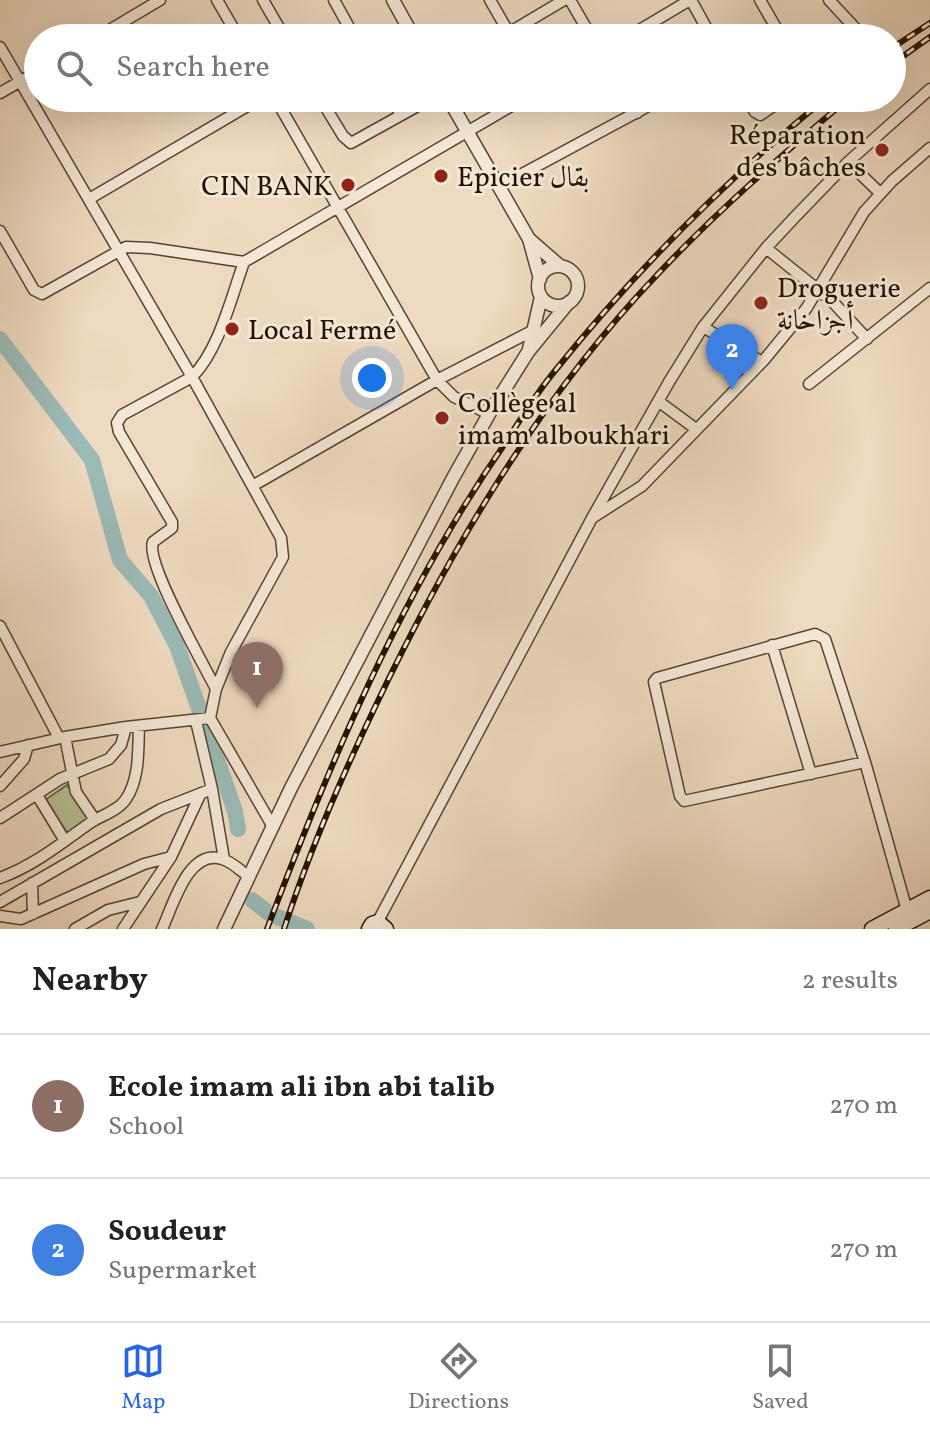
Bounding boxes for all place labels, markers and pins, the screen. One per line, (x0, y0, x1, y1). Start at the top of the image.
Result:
place label: Réparation des bâches (729, 117, 866, 188)
marker: Réparation des bâches (873, 141, 891, 159)
place label: Epicier بقال (457, 159, 589, 198)
marker: Epicier بقال (432, 167, 450, 185)
place label: CIN BANK (201, 168, 332, 207)
marker: CIN BANK (339, 176, 357, 194)
place label: Droguerie أجزاخانة (777, 270, 901, 341)
marker: Droguerie أجزاخانة (752, 294, 770, 312)
place label: Local Fermé (248, 312, 396, 351)
marker: Local Fermé (223, 320, 241, 338)
pin: 2 (706, 324, 758, 390)
place label: Collège al imam alboukhari (458, 385, 670, 456)
marker: Collège al imam alboukhari (433, 409, 451, 427)
pin: 1 (231, 642, 283, 708)

